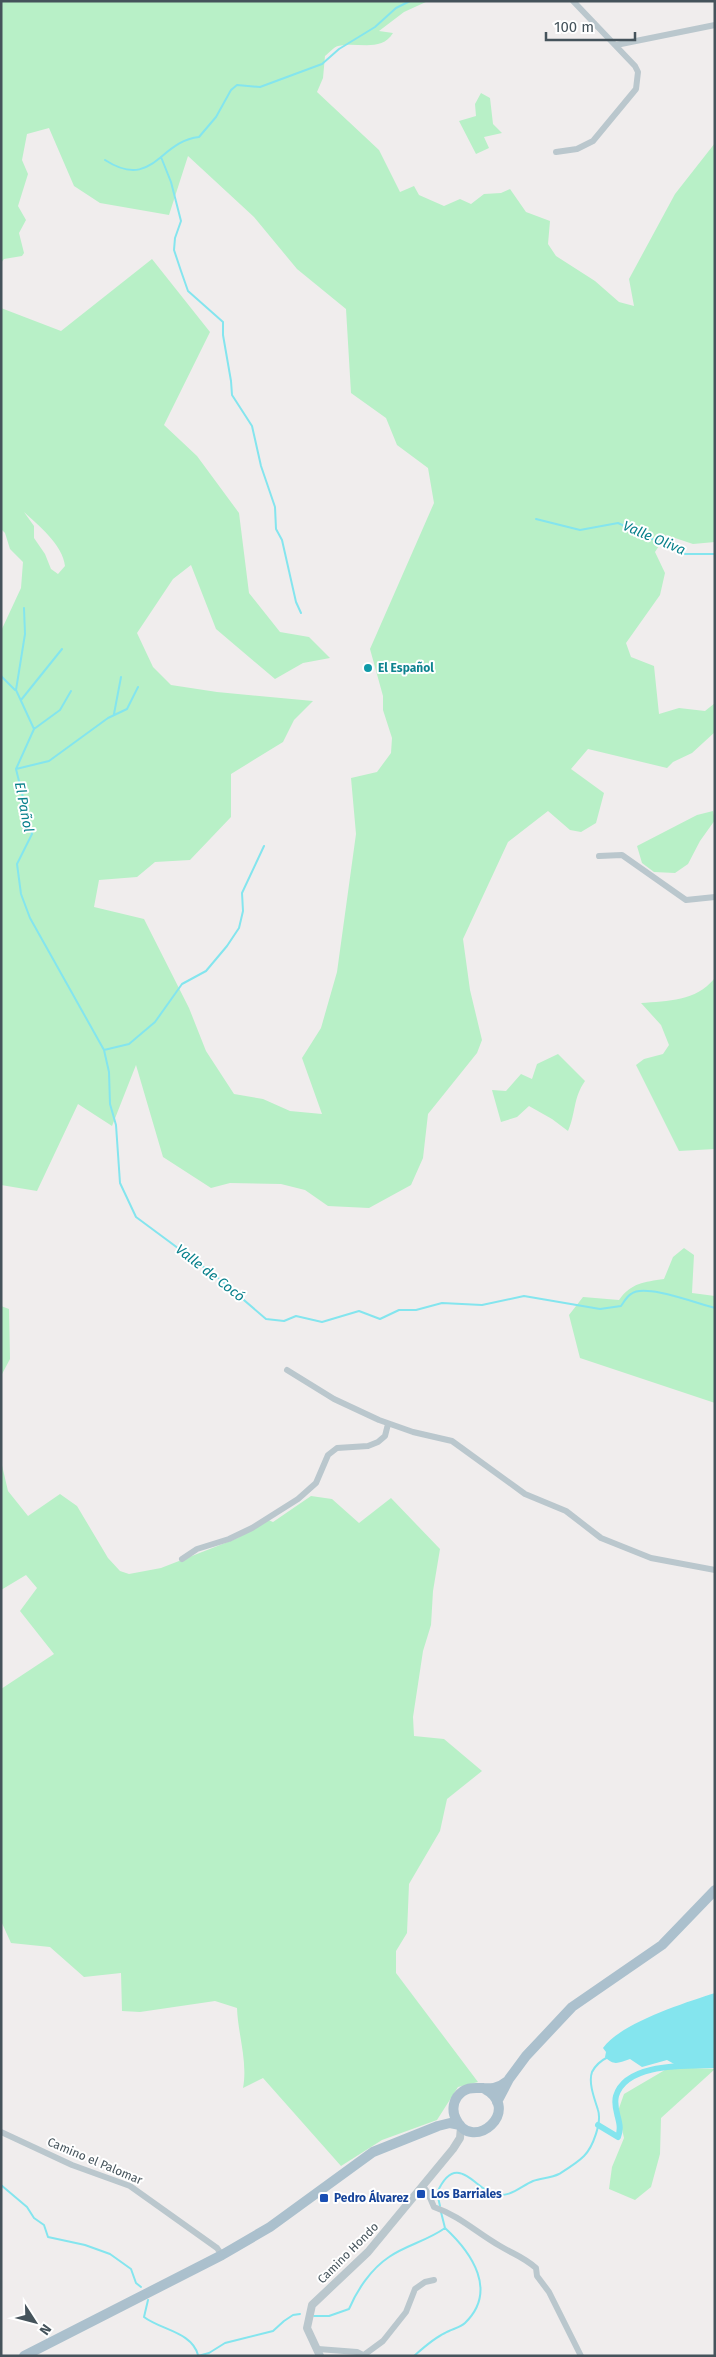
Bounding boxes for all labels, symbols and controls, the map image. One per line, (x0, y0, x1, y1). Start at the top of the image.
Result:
scale bar (546, 10, 635, 42)
text: 100 m (554, 18, 594, 36)
water label: Valle Oliva (620, 517, 688, 559)
place label: El Español (378, 661, 434, 675)
marker: El Español (362, 662, 374, 674)
water label: El Pañol (11, 780, 37, 834)
water label: Valle de Cocó (172, 1241, 248, 1305)
street label: Camino el Palomar (45, 2135, 145, 2187)
place label: Los Barriales (431, 2187, 502, 2201)
marker: Los Barriales (415, 2188, 427, 2200)
place label: Pedro Álvarez (334, 2189, 409, 2205)
marker: Pedro Álvarez (318, 2192, 330, 2204)
street label: Camino Hondo (315, 2220, 381, 2286)
north arrow (10, 2297, 60, 2347)
text: N (36, 2321, 55, 2338)

